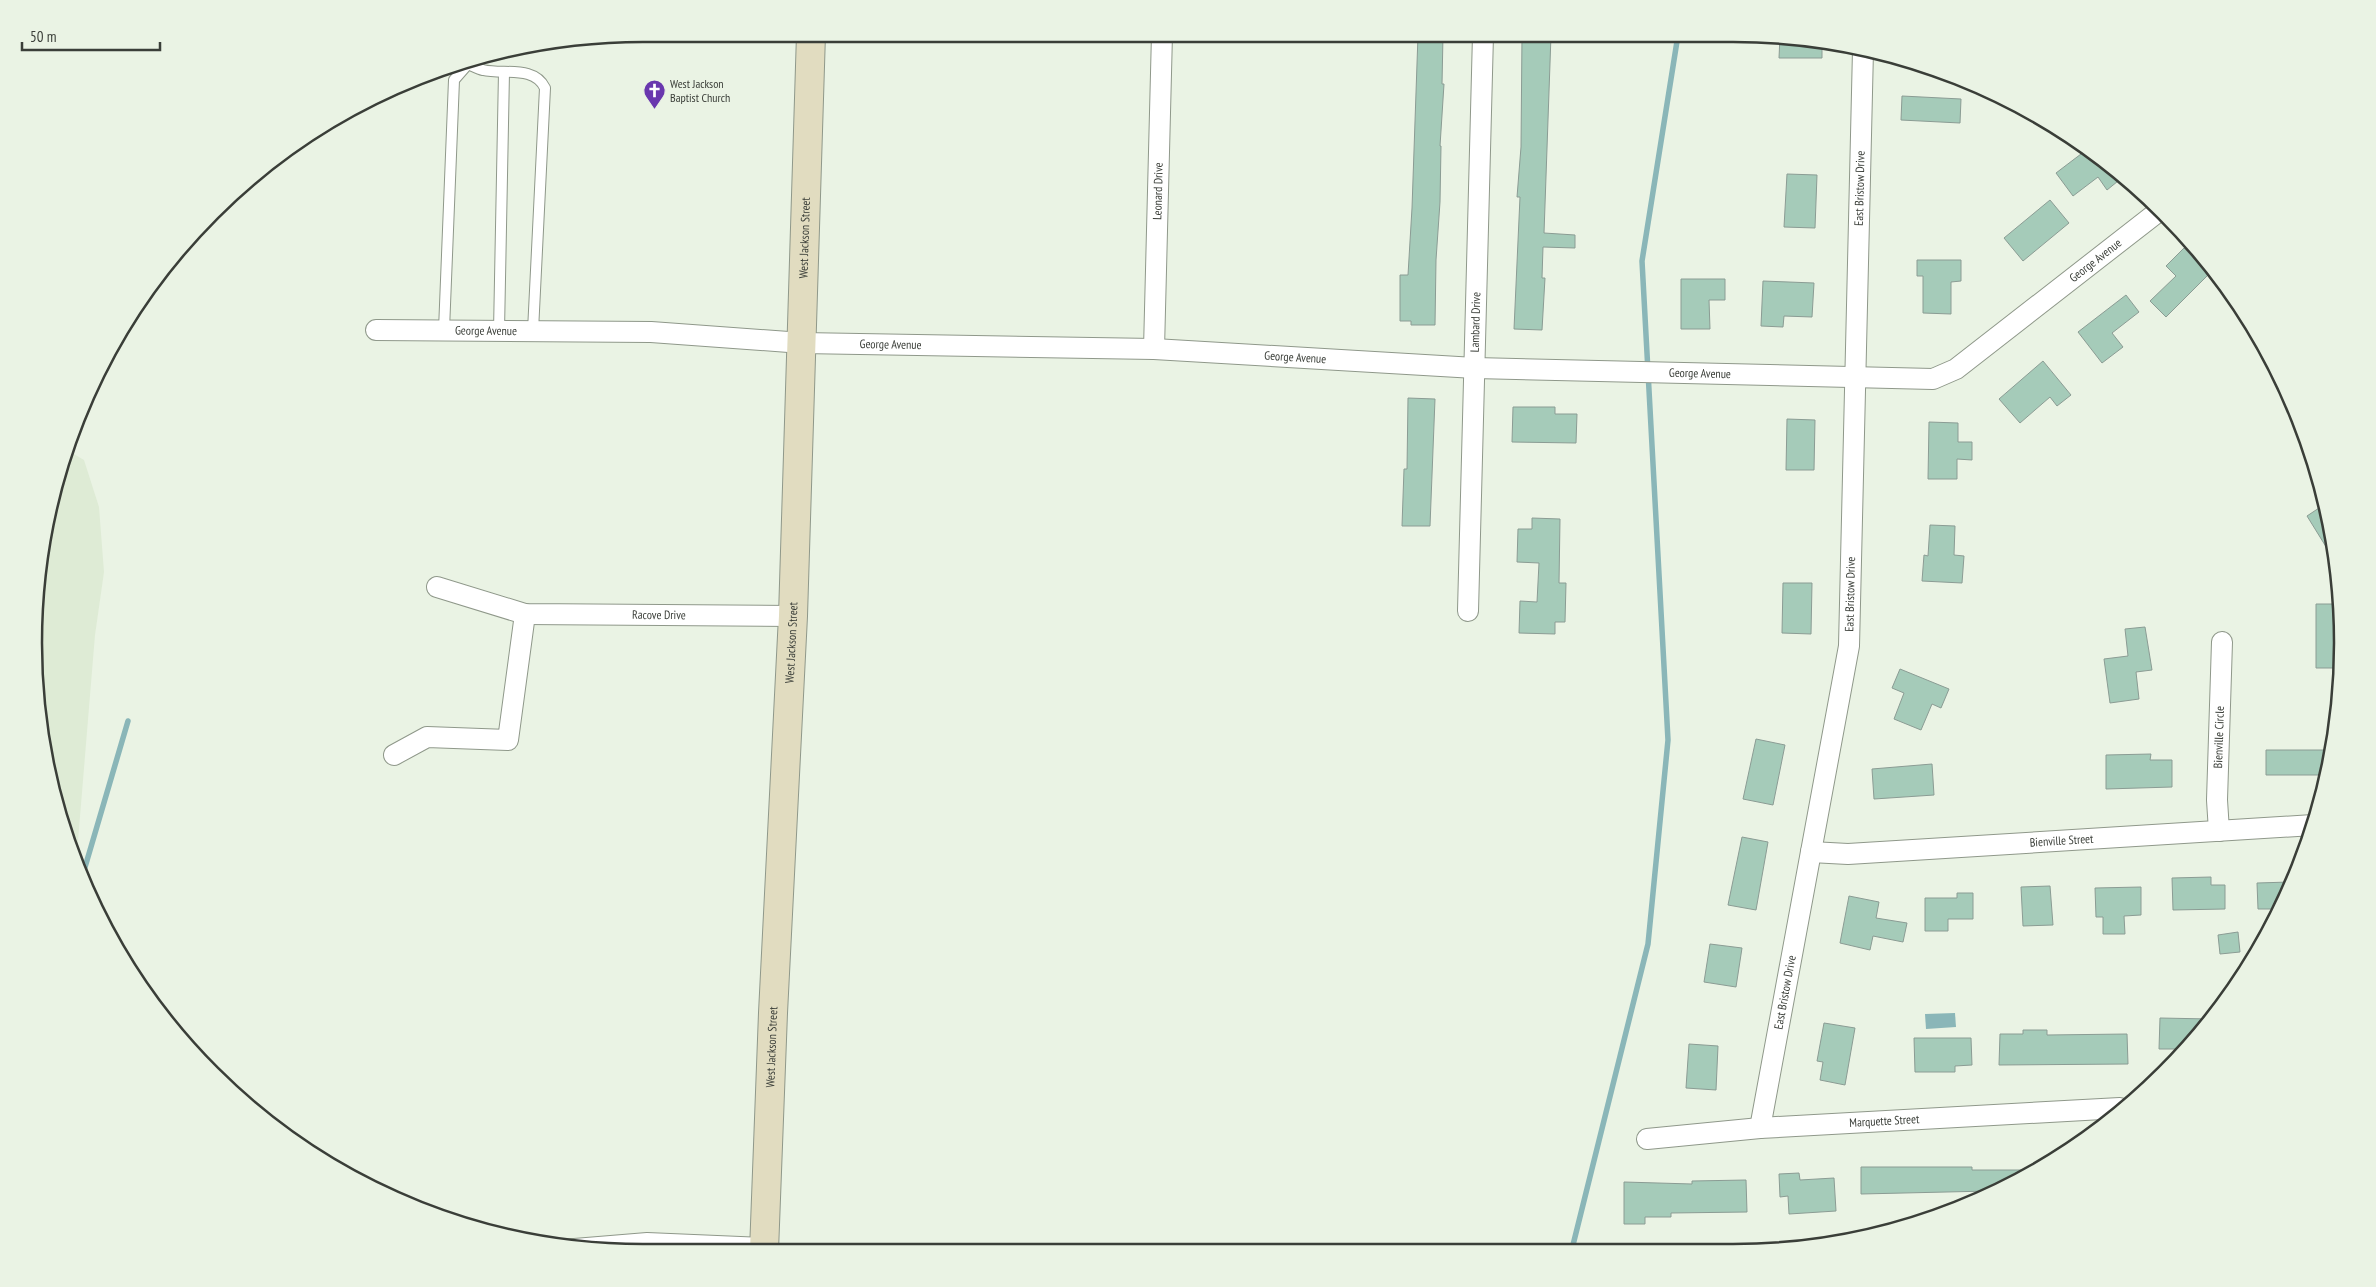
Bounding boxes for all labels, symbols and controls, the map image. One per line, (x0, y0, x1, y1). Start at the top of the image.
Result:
scale bar (22, 20, 160, 52)
text: 50 m (30, 27, 56, 46)
place label: West Jackson Baptist Church (670, 76, 730, 105)
church icon: West Jackson Baptist Church (642, 79, 666, 110)
street label: East Bristow Drive (1851, 151, 1868, 226)
street label: Leonard Drive (1149, 162, 1166, 220)
street label: West Jackson Street (795, 196, 813, 279)
street label: George Avenue (2066, 235, 2124, 285)
street label: Lambard Drive (1467, 292, 1483, 352)
street label: George Avenue (455, 323, 517, 338)
street label: George Avenue (859, 336, 922, 352)
street label: George Avenue (1264, 348, 1327, 366)
street label: George Avenue (1669, 365, 1731, 381)
street label: East Bristow Drive (1841, 556, 1858, 632)
street label: West Jackson Street (782, 601, 800, 684)
street label: Racove Drive (632, 607, 686, 622)
street label: Bienville Circle (2210, 706, 2227, 768)
street label: Bienville Street (2029, 831, 2094, 850)
street label: East Bristow Drive (1770, 954, 1799, 1030)
street label: West Jackson Street (762, 1006, 780, 1088)
street label: Marquette Street (1849, 1111, 1920, 1130)

